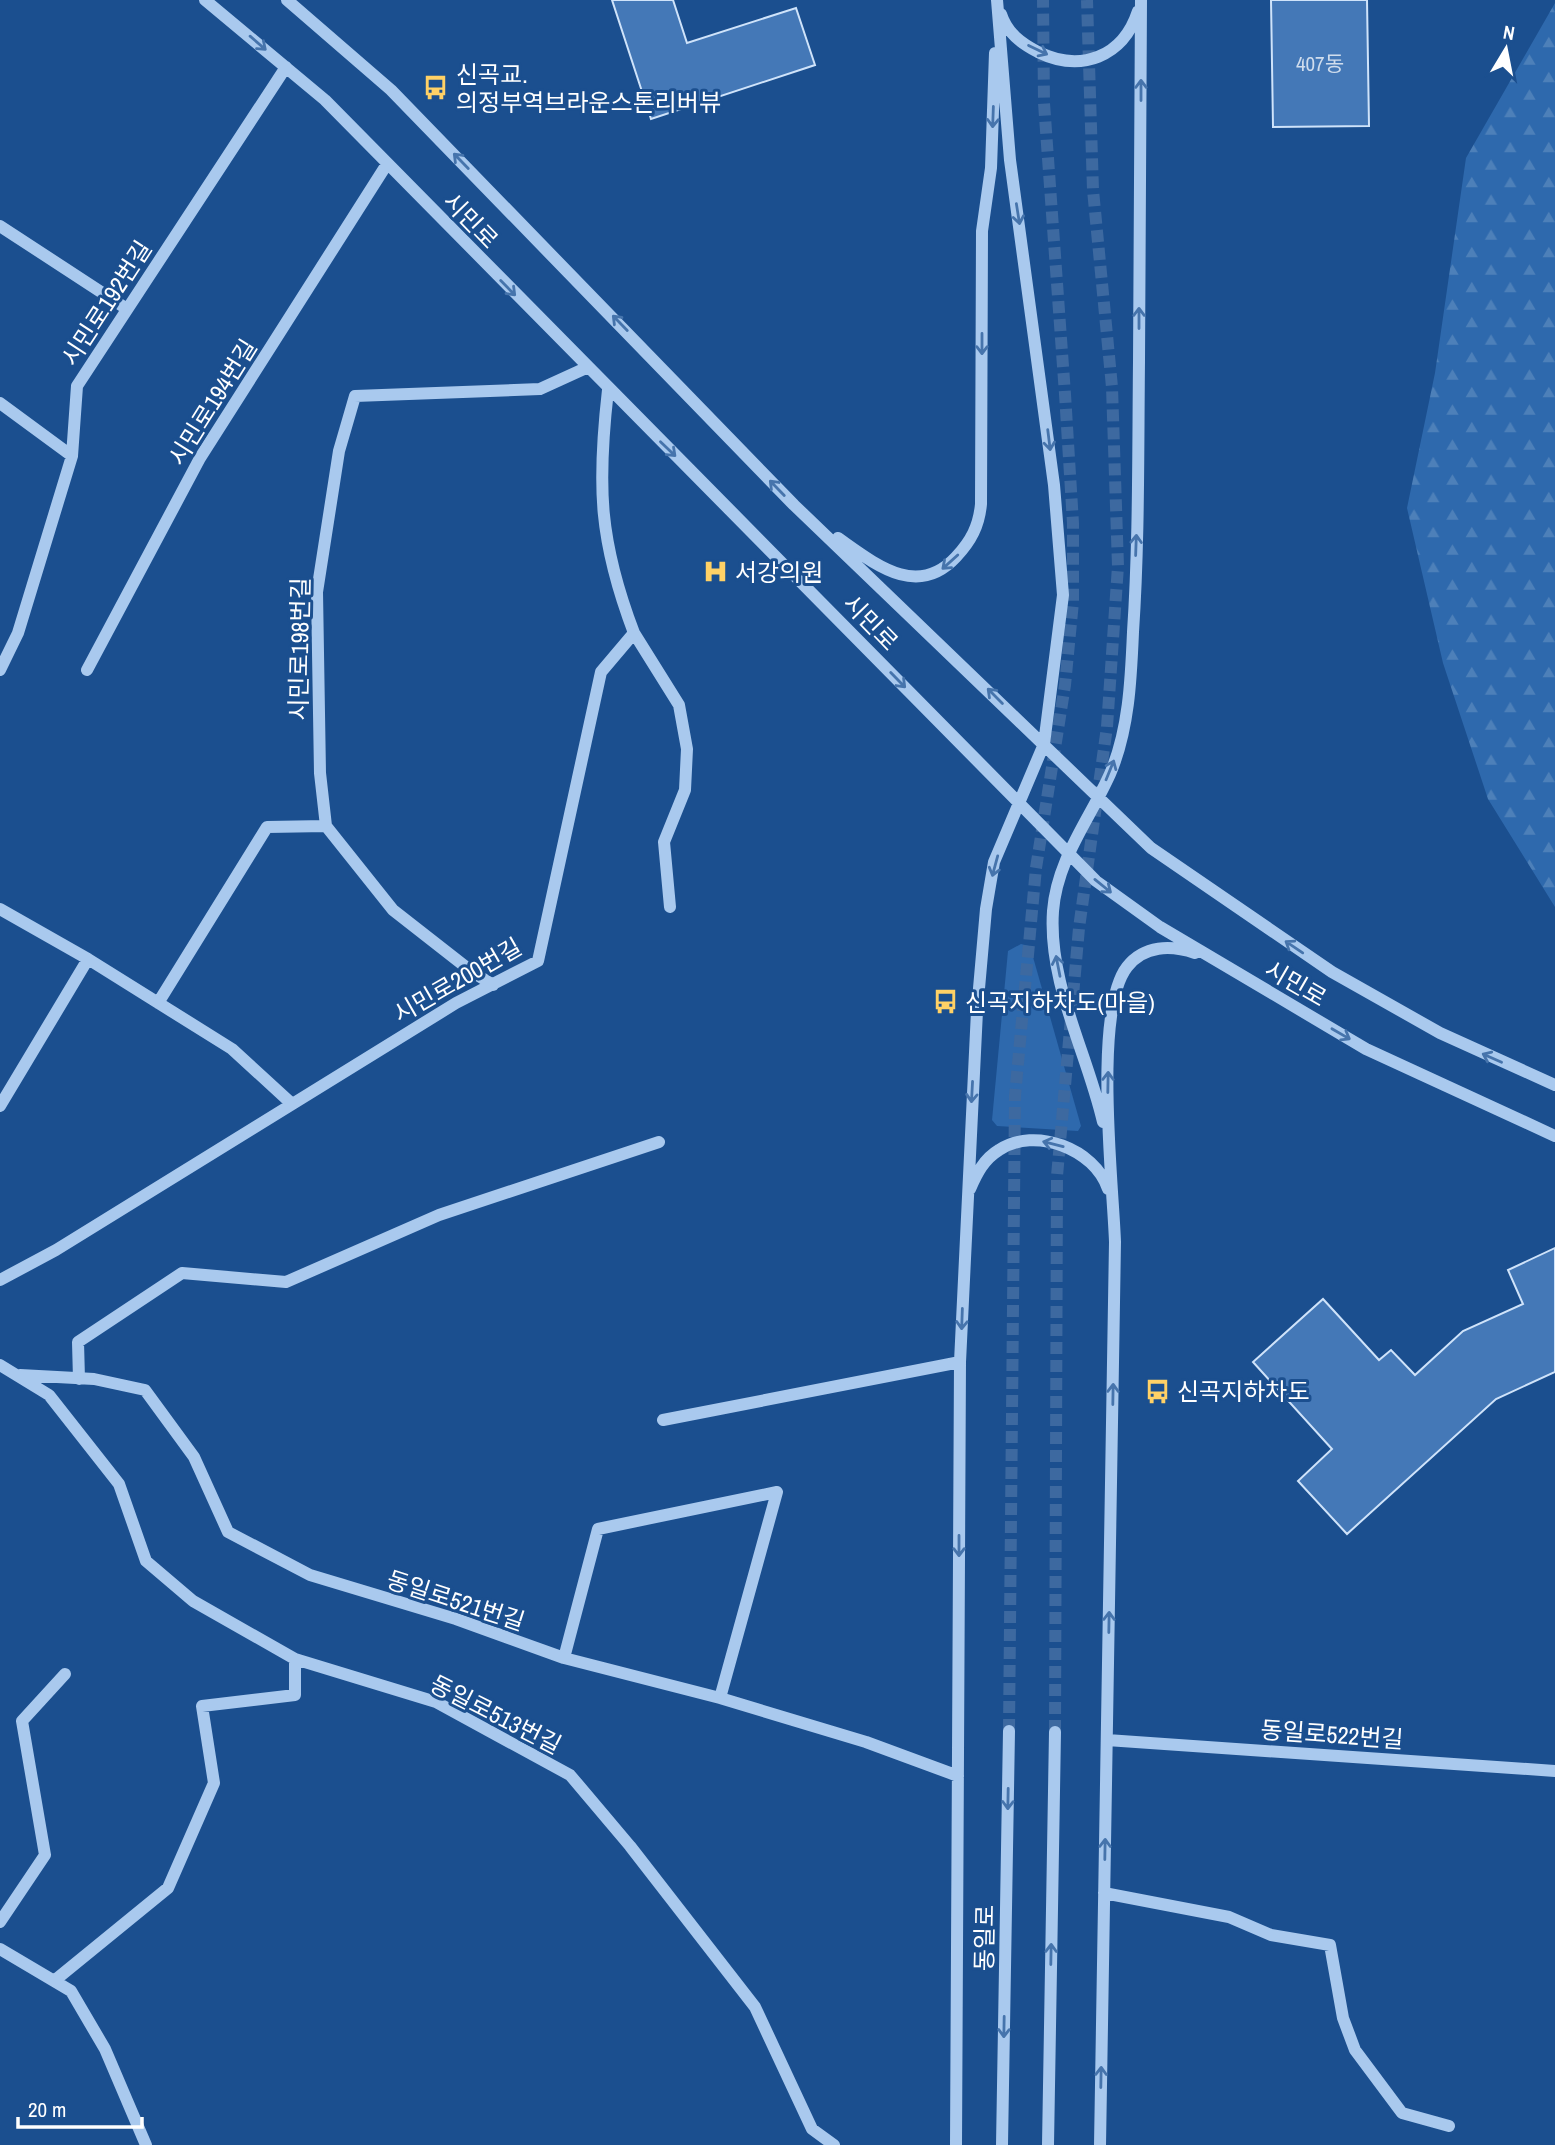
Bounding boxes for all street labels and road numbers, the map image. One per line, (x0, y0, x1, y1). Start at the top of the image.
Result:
street label: 시민로 (436, 185, 506, 255)
street label: 시민로192번길 (54, 234, 158, 372)
street label: 시민로194번길 (160, 333, 264, 471)
street label: 시민로198번길 (282, 577, 316, 721)
street label: 시민로 (836, 587, 906, 657)
street label: 시민로200번길 (387, 930, 527, 1030)
street label: 시민로 (1259, 953, 1333, 1013)
street label: 동일로521번길 (383, 1563, 529, 1637)
street label: 동일로513번길 (425, 1667, 567, 1761)
street label: 동일로522번길 (1259, 1713, 1405, 1755)
street label: 동일로 (967, 1905, 1001, 1971)

